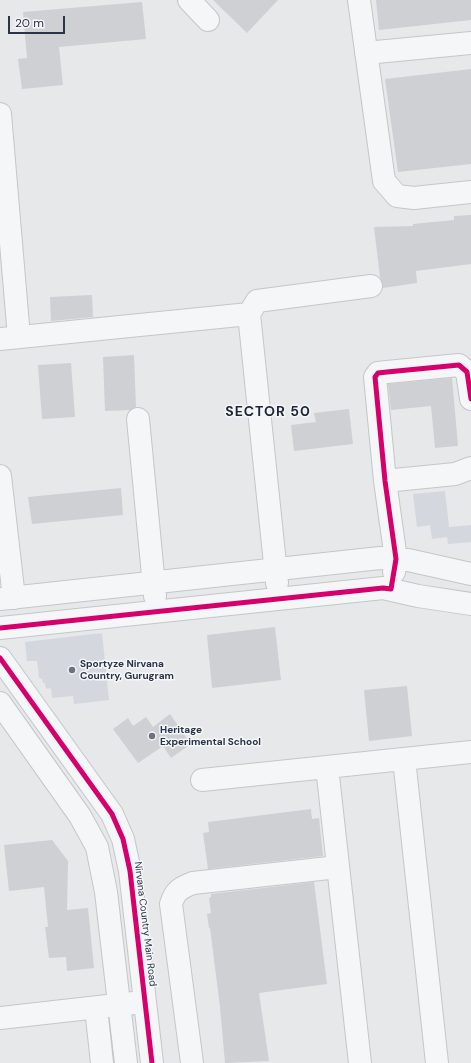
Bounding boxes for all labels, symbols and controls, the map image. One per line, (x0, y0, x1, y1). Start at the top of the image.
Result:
scale bar (10, 8, 67, 34)
text: 20 m (15, 15, 44, 31)
district label: SECTOR 50 (225, 404, 311, 420)
place label: Sportyze Nirvana Country, Gurugram (80, 658, 174, 682)
marker: Sportyze Nirvana Country, Gurugram (67, 665, 77, 675)
place label: Heritage Experimental School (160, 724, 261, 748)
marker: Heritage Experimental School (147, 731, 157, 741)
street label: Nirvana Country Main Road (131, 861, 159, 987)

